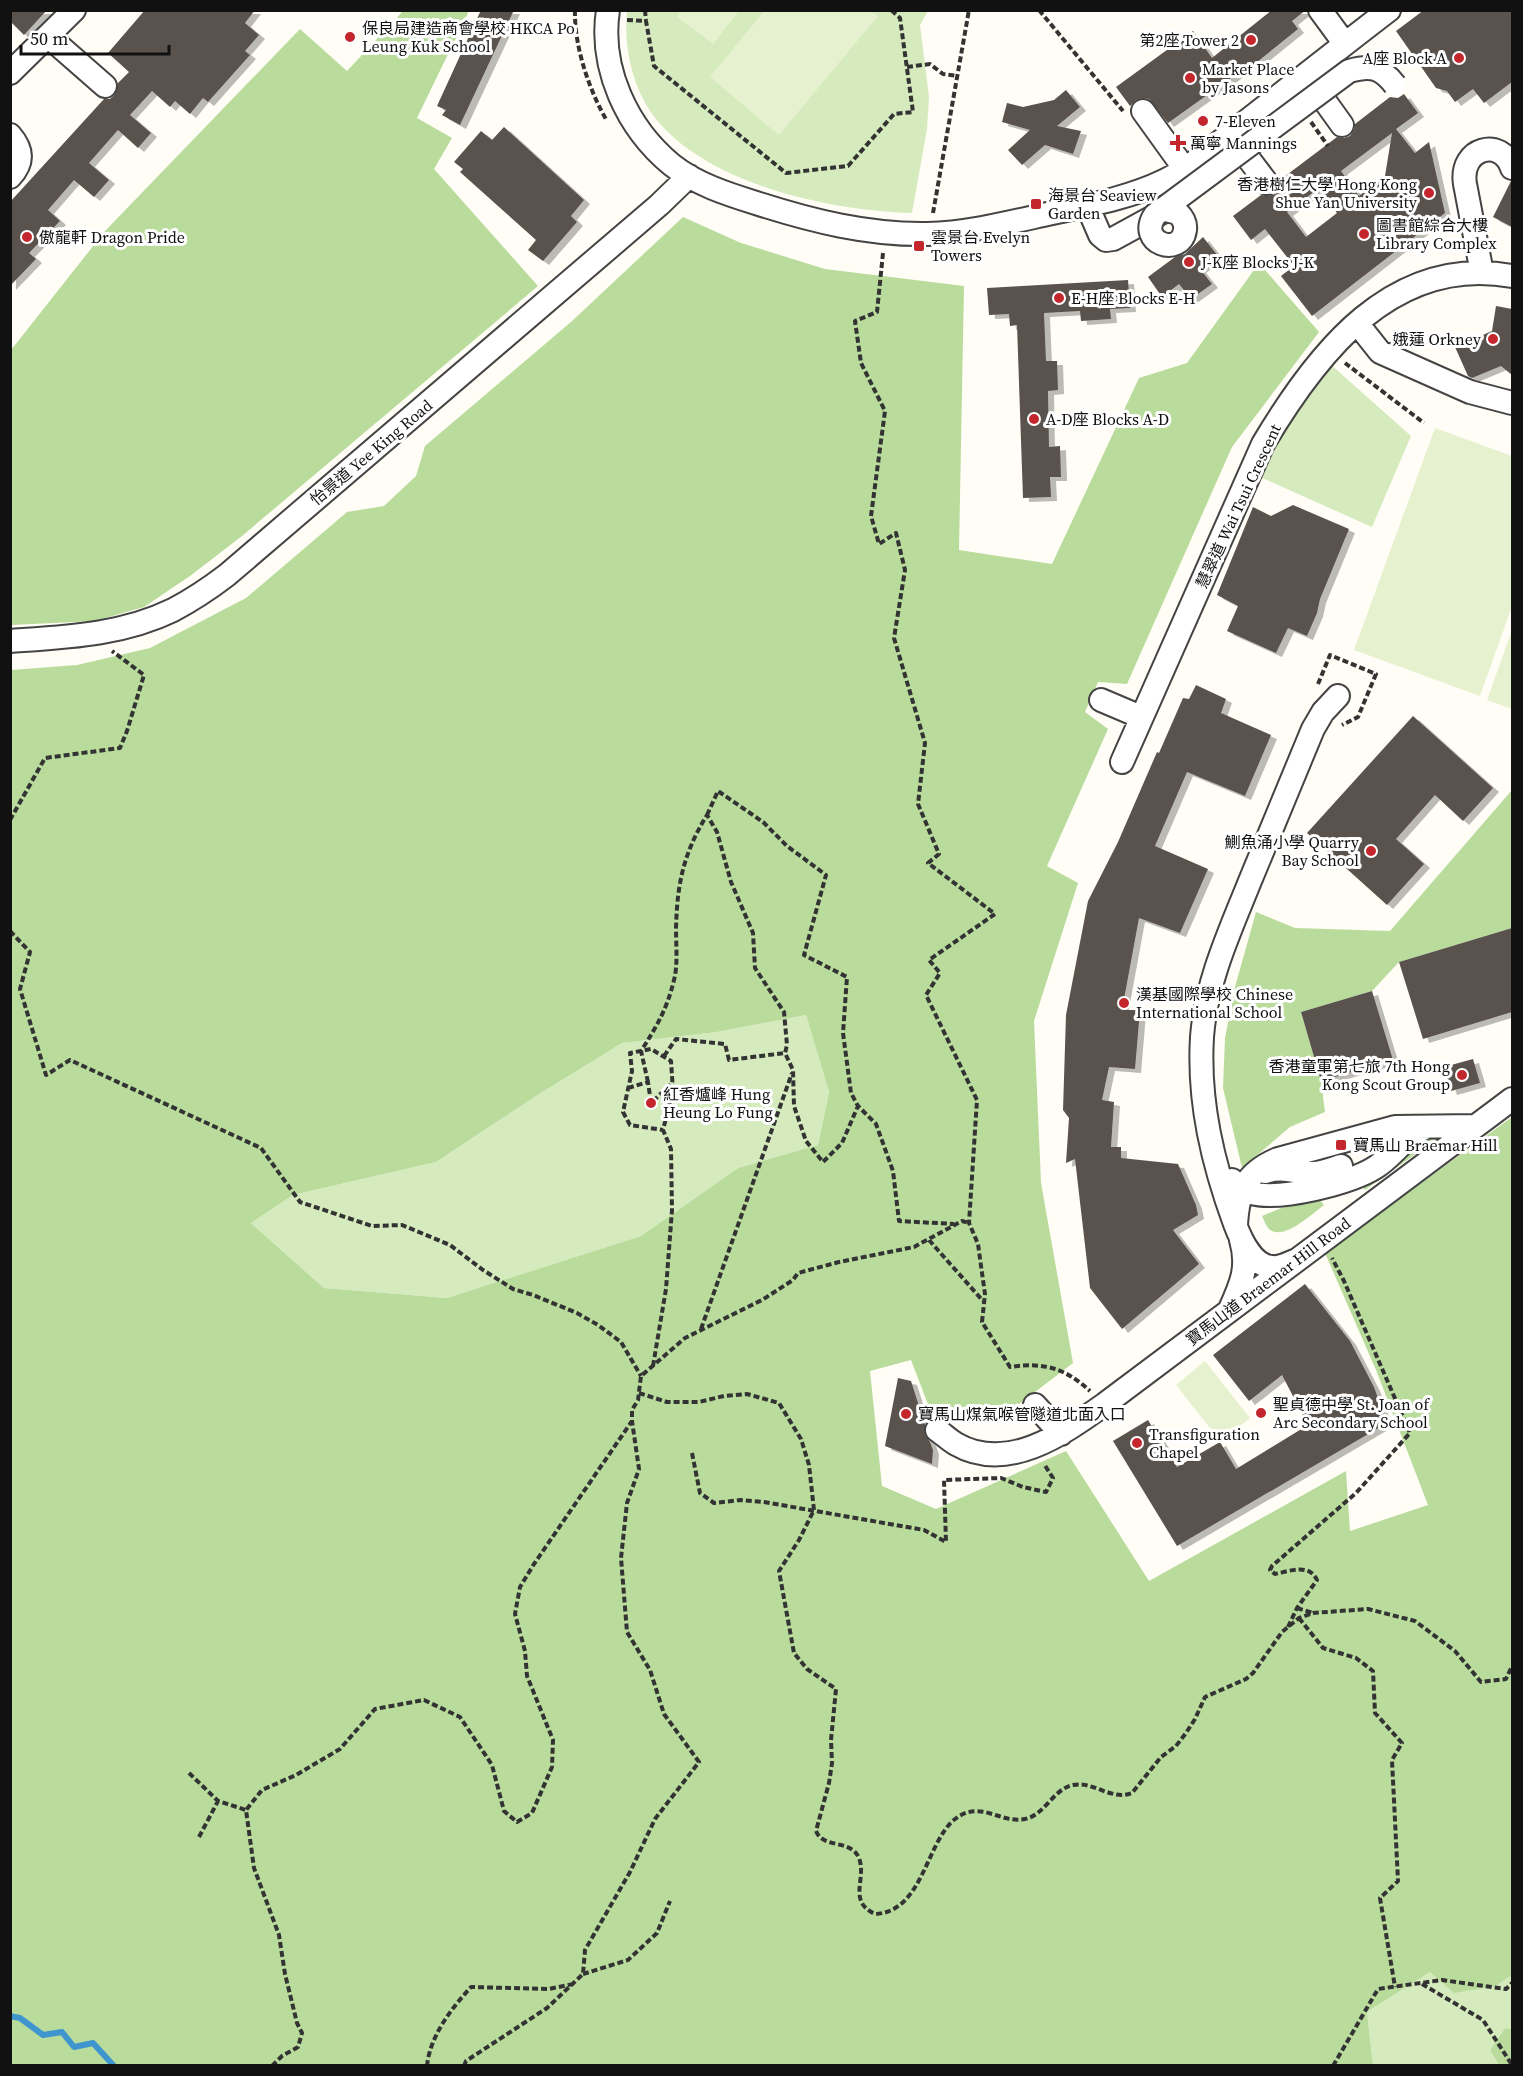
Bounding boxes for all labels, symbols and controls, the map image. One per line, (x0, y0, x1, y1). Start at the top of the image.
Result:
place label: 保良局建造商會學校 HKCA Po Leung Kuk School (362, 17, 575, 57)
scale bar (21, 18, 170, 56)
text: 50 m (30, 26, 68, 51)
place label: 第2座 Tower 2 (1139, 29, 1239, 51)
marker: 保良局建造商會學校 HKCA Po Leung Kuk School (343, 30, 357, 44)
marker: 第2座 Tower 2 (1244, 33, 1258, 47)
place label: A座 Block A (1362, 47, 1447, 69)
marker: A座 Block A (1452, 51, 1466, 65)
place label: Market Place by Jasons (1202, 58, 1294, 98)
marker: Market Place by Jasons (1183, 71, 1197, 85)
place label: 7-Eleven (1215, 110, 1276, 132)
marker: 7-Eleven (1196, 114, 1210, 128)
place label: 萬寧 Mannings (1190, 132, 1297, 154)
marker: 萬寧 Mannings (1171, 136, 1185, 150)
place label: 香港樹仁大學 Hong Kong Shue Yan University (1237, 173, 1418, 213)
place label: 海景台 Seaview Garden (1048, 184, 1158, 224)
marker: 香港樹仁大學 Hong Kong Shue Yan University (1422, 186, 1436, 200)
marker: 海景台 Seaview Garden (1029, 197, 1043, 211)
place label: 圖書館綜合大樓 Library Complex (1376, 214, 1497, 254)
place label: 傲龍軒 Dragon Pride (39, 226, 185, 248)
place label: 雲景台 Evelyn Towers (931, 226, 1031, 266)
marker: 圖書館綜合大樓 Library Complex (1357, 227, 1371, 241)
marker: 傲龍軒 Dragon Pride (20, 230, 34, 244)
marker: 雲景台 Evelyn Towers (912, 239, 926, 253)
place label: J-K座 Blocks J-K (1200, 251, 1314, 273)
marker: J-K座 Blocks J-K (1182, 255, 1196, 269)
place label: E-H座 Blocks E-H (1071, 287, 1196, 309)
marker: E-H座 Blocks E-H (1052, 291, 1066, 305)
place label: 娥蓮 Orkney (1393, 328, 1482, 350)
marker: 娥蓮 Orkney (1486, 332, 1500, 346)
street label: 怡景道 Yee King Road (305, 394, 437, 510)
place label: A-D座 Blocks A-D (1046, 408, 1169, 430)
marker: A-D座 Blocks A-D (1027, 412, 1041, 426)
street label: 慧翠道 Wai Tsui Crescent (1190, 420, 1286, 592)
place label: 鰂魚涌小學 Quarry Bay School (1225, 831, 1360, 871)
marker: 鰂魚涌小學 Quarry Bay School (1364, 844, 1378, 858)
place label: 漢基國際學校 Chinese International School (1136, 983, 1293, 1023)
marker: 漢基國際學校 Chinese International School (1117, 996, 1131, 1010)
place label: 香港童軍第七旅 7th Hong Kong Scout Group (1269, 1055, 1450, 1095)
marker: 香港童軍第七旅 7th Hong Kong Scout Group (1455, 1068, 1469, 1082)
place label: 紅香爐峰 Hung Heung Lo Fung (663, 1083, 773, 1123)
marker: 紅香爐峰 Hung Heung Lo Fung (644, 1096, 658, 1110)
place label: 寶馬山 Braemar Hill (1353, 1134, 1498, 1156)
marker: 寶馬山 Braemar Hill (1334, 1138, 1348, 1152)
street label: 寶馬山道 Braemar Hill Road (1181, 1212, 1355, 1350)
place label: 聖貞德中學 St. Joan of Arc Secondary School (1273, 1393, 1430, 1433)
place label: 寶馬山煤氣喉管隧道北面入口 (918, 1403, 1126, 1425)
marker: 聖貞德中學 St. Joan of Arc Secondary School (1254, 1406, 1268, 1420)
marker: 寶馬山煤氣喉管隧道北面入口 (899, 1407, 913, 1421)
place label: Transfiguration Chapel (1149, 1423, 1260, 1463)
marker: Transfiguration Chapel (1130, 1436, 1144, 1450)

